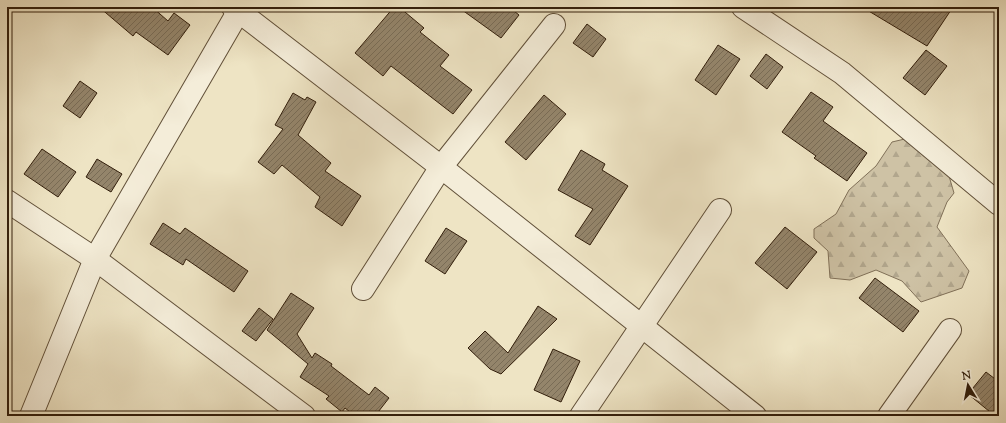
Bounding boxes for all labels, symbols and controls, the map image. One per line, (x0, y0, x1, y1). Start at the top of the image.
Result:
north arrow (948, 365, 988, 405)
text: N (960, 367, 972, 385)

